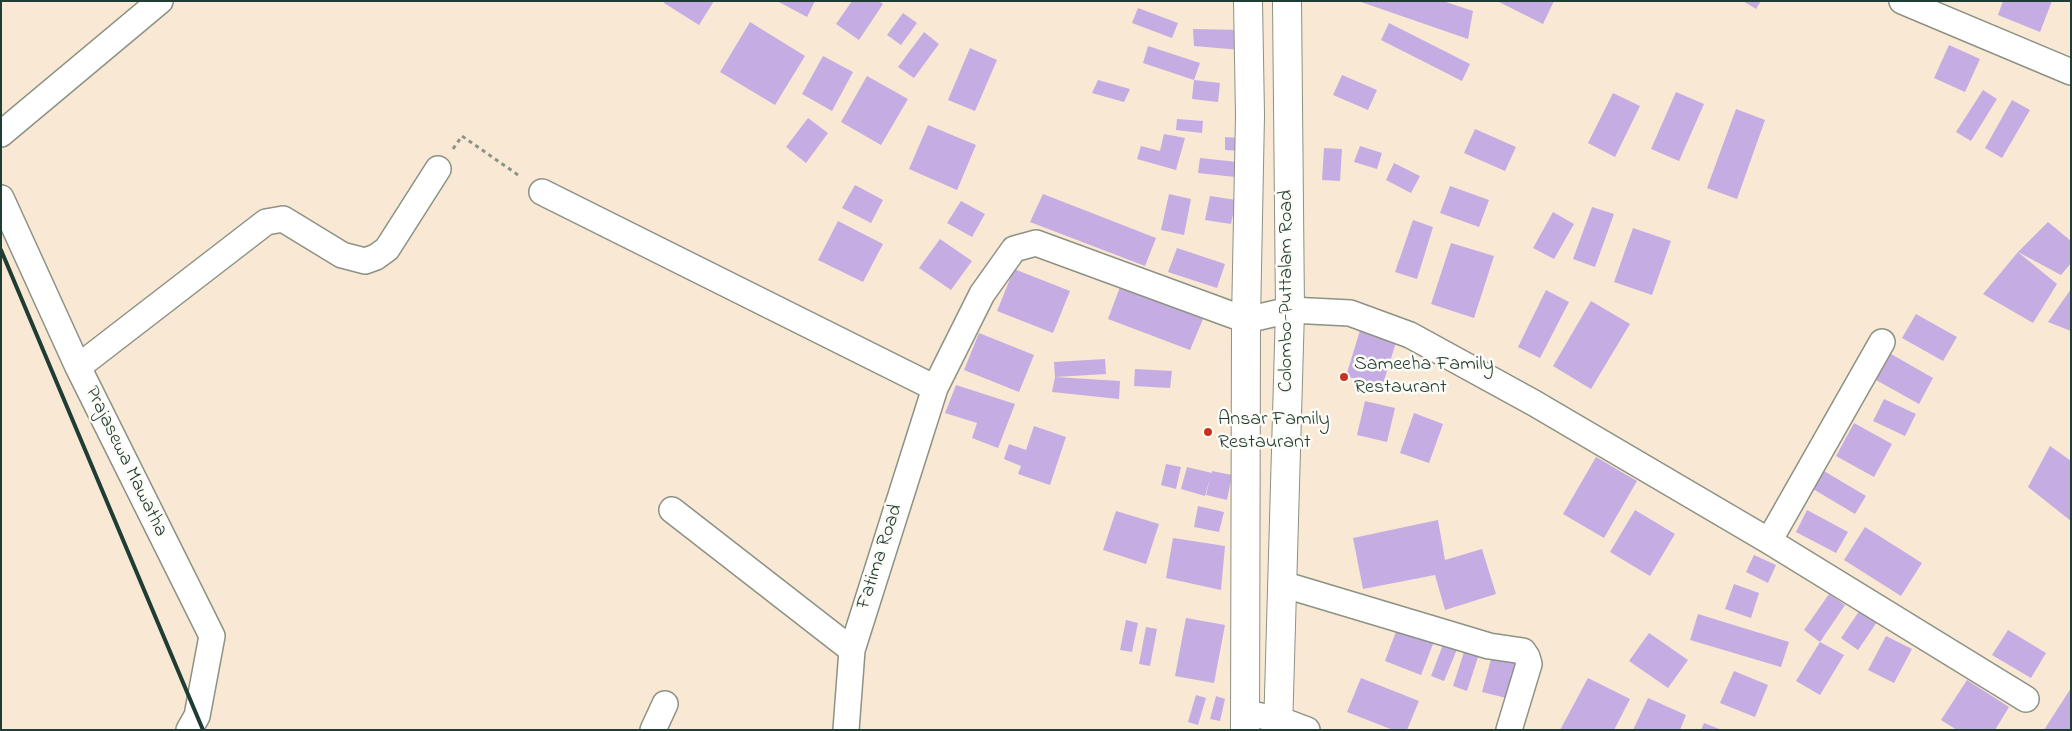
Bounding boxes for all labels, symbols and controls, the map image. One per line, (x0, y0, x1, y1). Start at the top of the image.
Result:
street label: Colombo-Puttalam Road (1276, 190, 1300, 392)
place label: Sameeha Family Restaurant (1354, 354, 1494, 401)
marker: Sameeha Family Restaurant (1338, 371, 1350, 383)
street label: Prajasewa Mawatha (78, 383, 172, 541)
place label: Ansar Family Restaurant (1218, 409, 1330, 456)
marker: Ansar Family Restaurant (1202, 426, 1214, 438)
street label: Fatima Road (853, 502, 909, 612)

